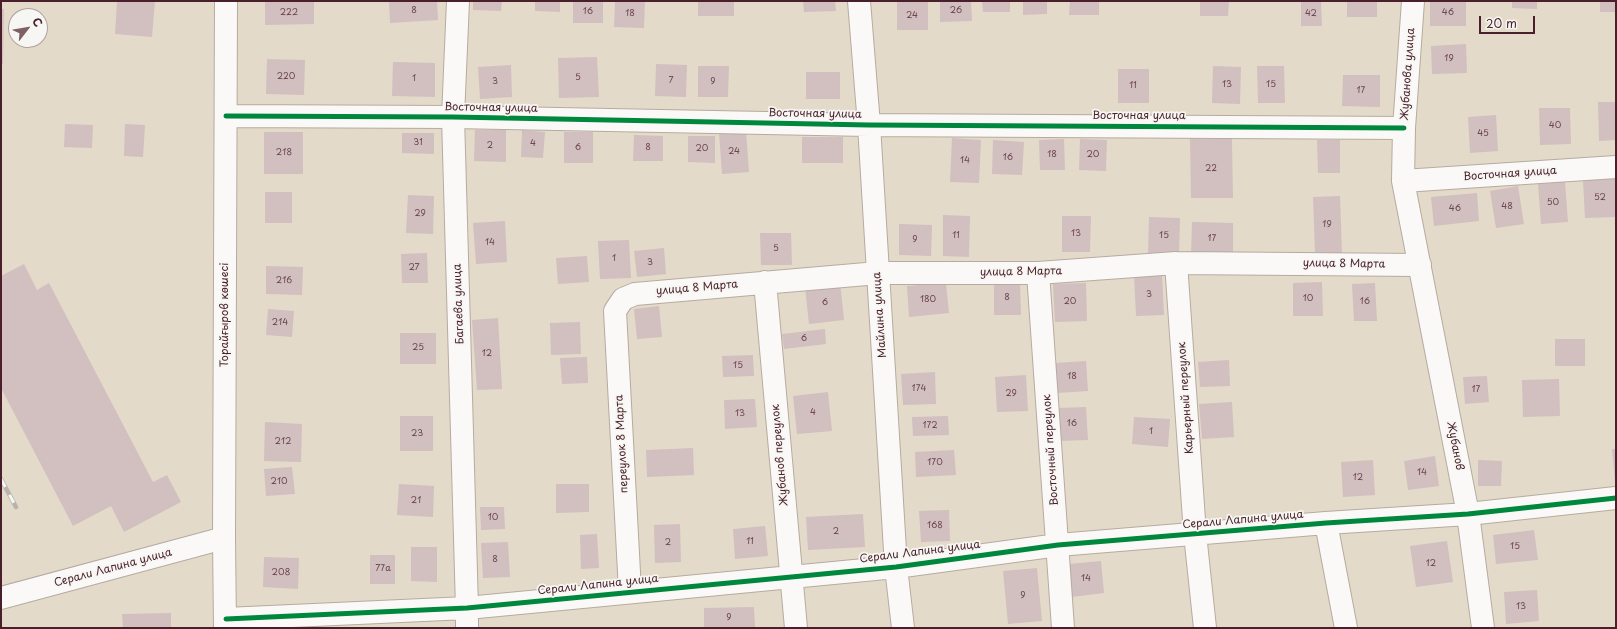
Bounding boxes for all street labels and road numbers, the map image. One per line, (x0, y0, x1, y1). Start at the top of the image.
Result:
street label: Жубанова улица (1398, 27, 1418, 121)
street label: Восточная улица (444, 101, 538, 115)
street label: Восточная улица (768, 107, 862, 121)
street label: Восточная улица (1092, 109, 1186, 123)
street label: Восточная улица (1463, 164, 1557, 184)
street label: улица 8 Марта (1303, 257, 1385, 271)
street label: Торайғыров көшесі (218, 263, 232, 367)
street label: Багаева улица (451, 263, 467, 345)
street label: улица 8 Марта (980, 265, 1062, 279)
street label: Майлина улица (870, 272, 890, 358)
street label: улица 8 Марта (655, 278, 739, 298)
street label: Карьерный переулок (1175, 341, 1197, 455)
street label: переулок 8 Марта (613, 394, 631, 494)
street label: Восточный переулок (1041, 394, 1061, 506)
street label: Жубанов переулок (769, 404, 791, 506)
street label: Жубанов (1444, 421, 1466, 471)
street label: Серали Лапина улица (1182, 508, 1304, 532)
street label: Серали Лапина улица (859, 538, 981, 566)
street label: Серали Лапина улица (53, 546, 173, 590)
street label: Серали Лапина улица (537, 572, 659, 598)

